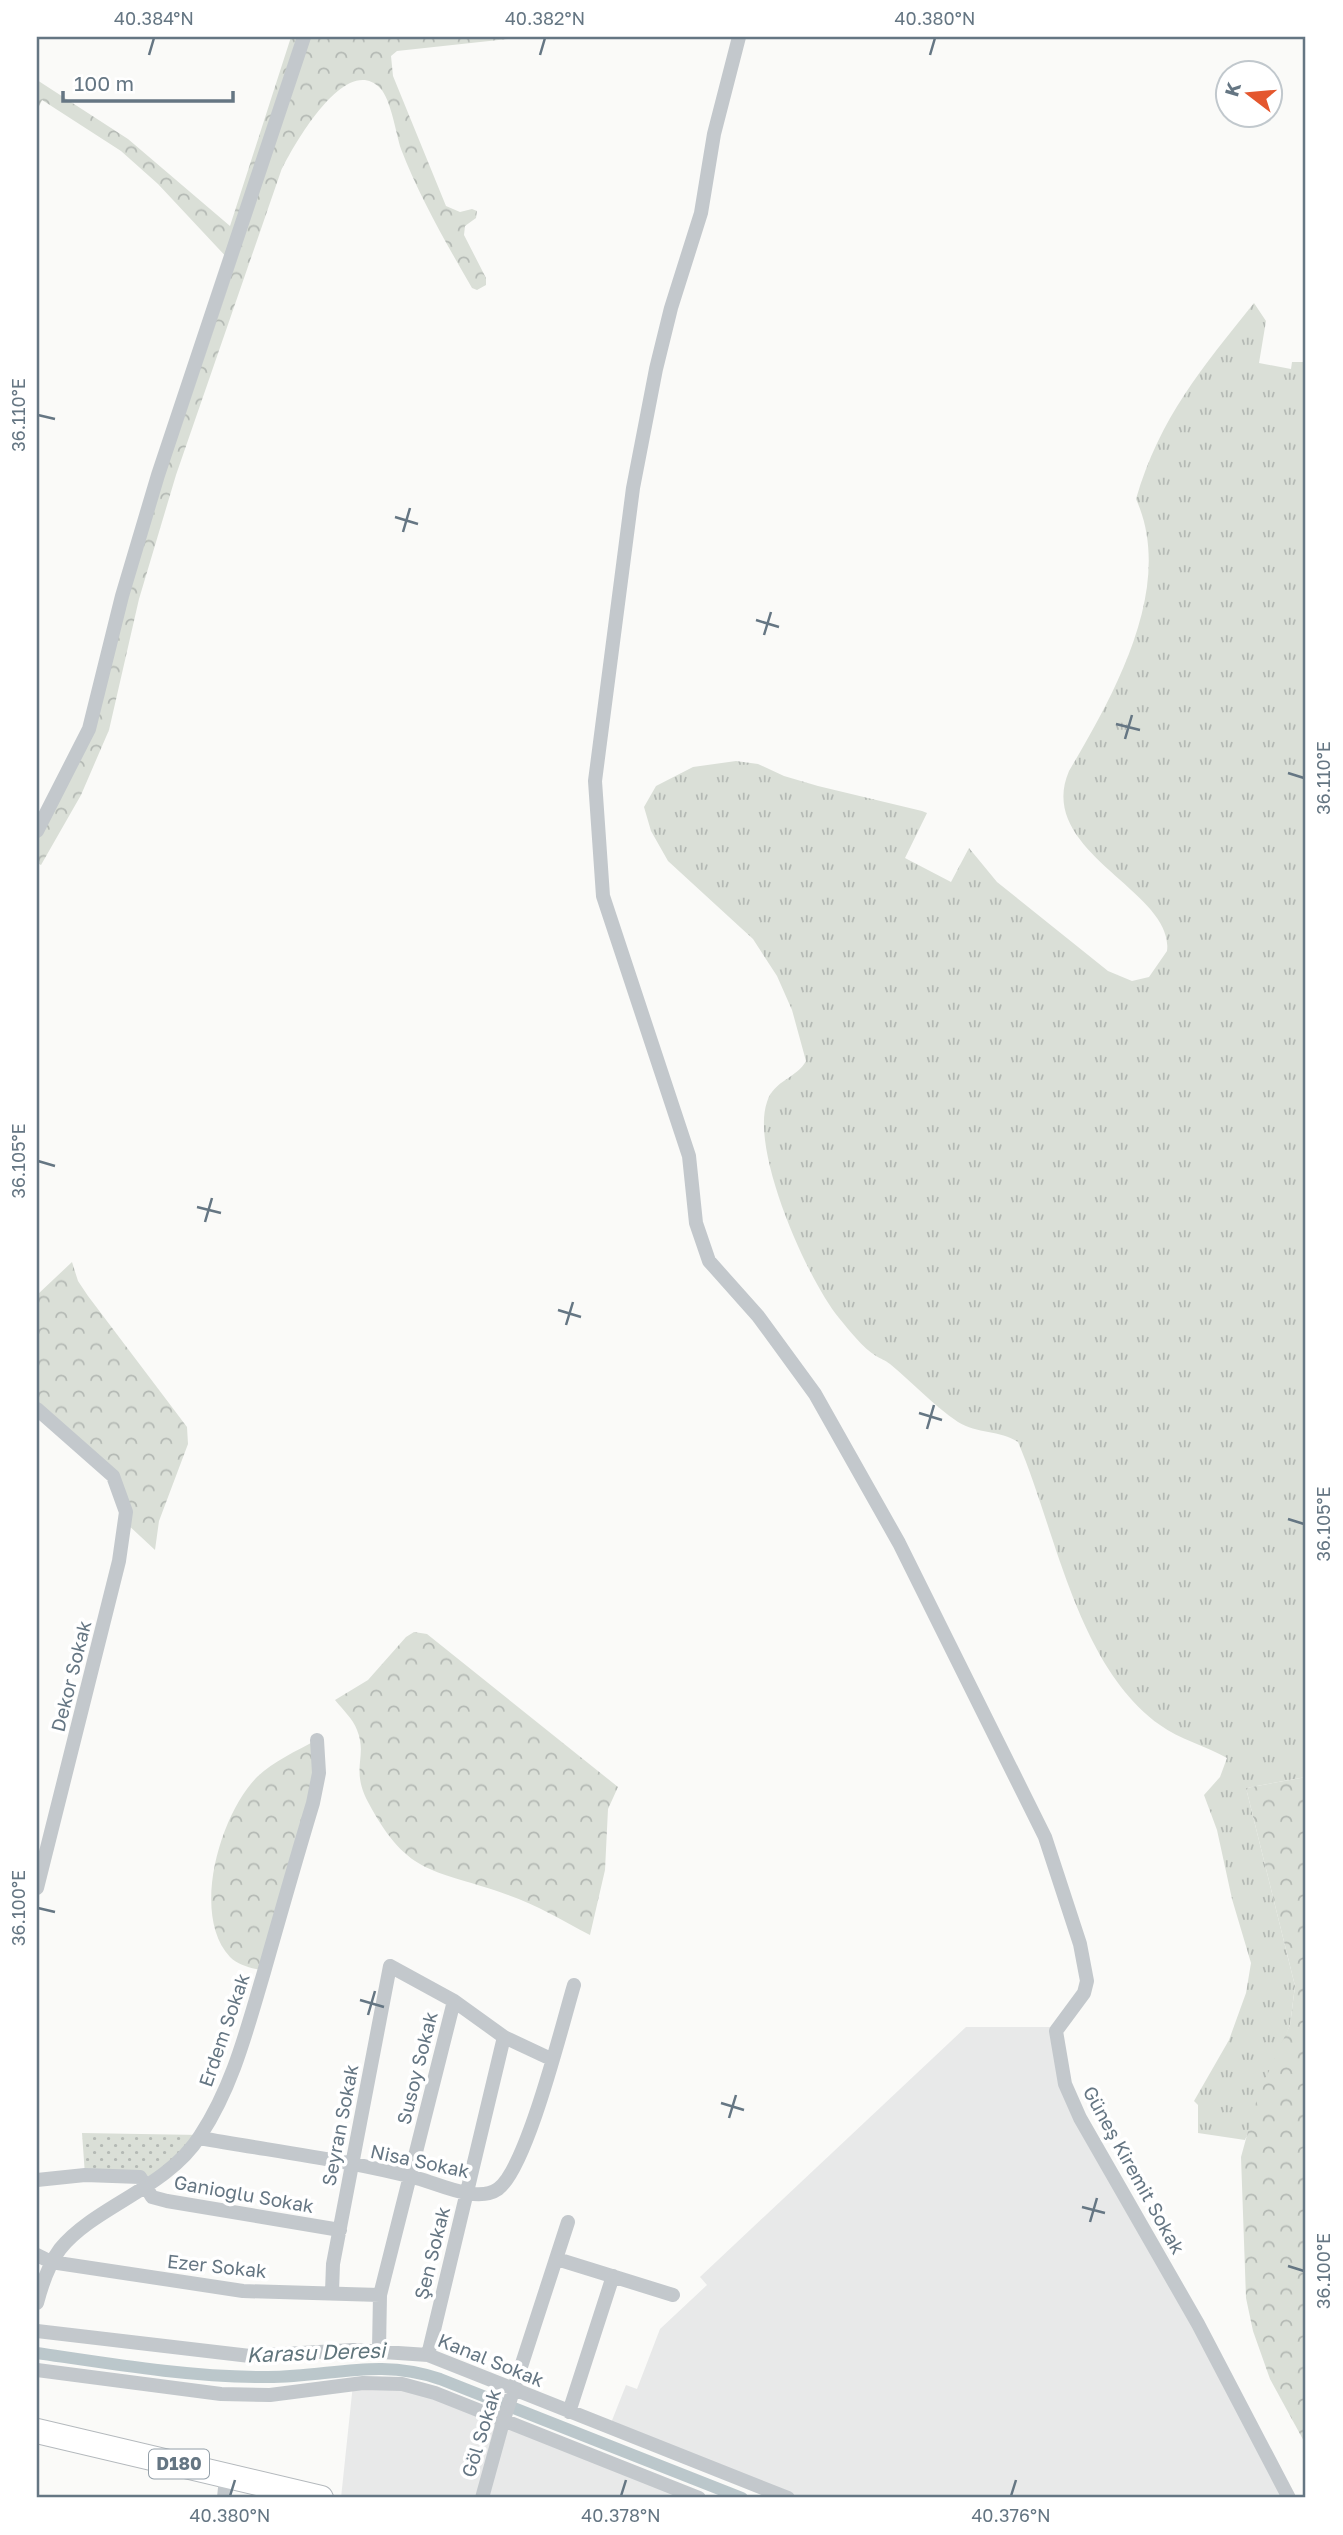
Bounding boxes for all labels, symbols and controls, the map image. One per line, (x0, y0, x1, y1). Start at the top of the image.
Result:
text: 40.384°N (114, 7, 194, 29)
text: 40.382°N (505, 7, 585, 29)
text: 40.380°N (895, 7, 975, 29)
scale bar (63, 60, 233, 104)
north arrow (1214, 60, 1284, 130)
text: 100 m (74, 70, 134, 96)
text: K (1219, 79, 1245, 99)
text: 36.110°E (7, 378, 29, 452)
text: 36.110°E (1312, 741, 1334, 815)
text: 36.105°E (7, 1123, 29, 1199)
text: 36.105°E (1312, 1486, 1334, 1562)
street label: Dekor Sokak (46, 1618, 96, 1734)
text: 36.100°E (7, 1870, 29, 1946)
street label: Erdem Sokak (193, 1970, 254, 2090)
street label: Susoy Sokak (391, 2009, 442, 2127)
street label: Seyran Sokak (316, 2062, 363, 2188)
street label: Güneş Kiremit Sokak (1079, 2082, 1190, 2258)
street label: Nisa Sokak (368, 2139, 472, 2182)
street label: Ganioğlu Sokak (172, 2170, 316, 2217)
street label: Şen Sokak (409, 2204, 454, 2302)
text: 36.100°E (1312, 2233, 1334, 2309)
street label: Ezer Sokak (166, 2249, 268, 2282)
street label: Kanal Sokak (435, 2328, 548, 2391)
water label: Karasu Deresi (246, 2337, 388, 2367)
street label: Göl Sokak (456, 2386, 505, 2480)
road number: D180 (149, 2450, 209, 2478)
text: 40.380°N (190, 2504, 270, 2526)
text: 40.378°N (581, 2504, 661, 2526)
text: 40.376°N (971, 2504, 1051, 2526)

